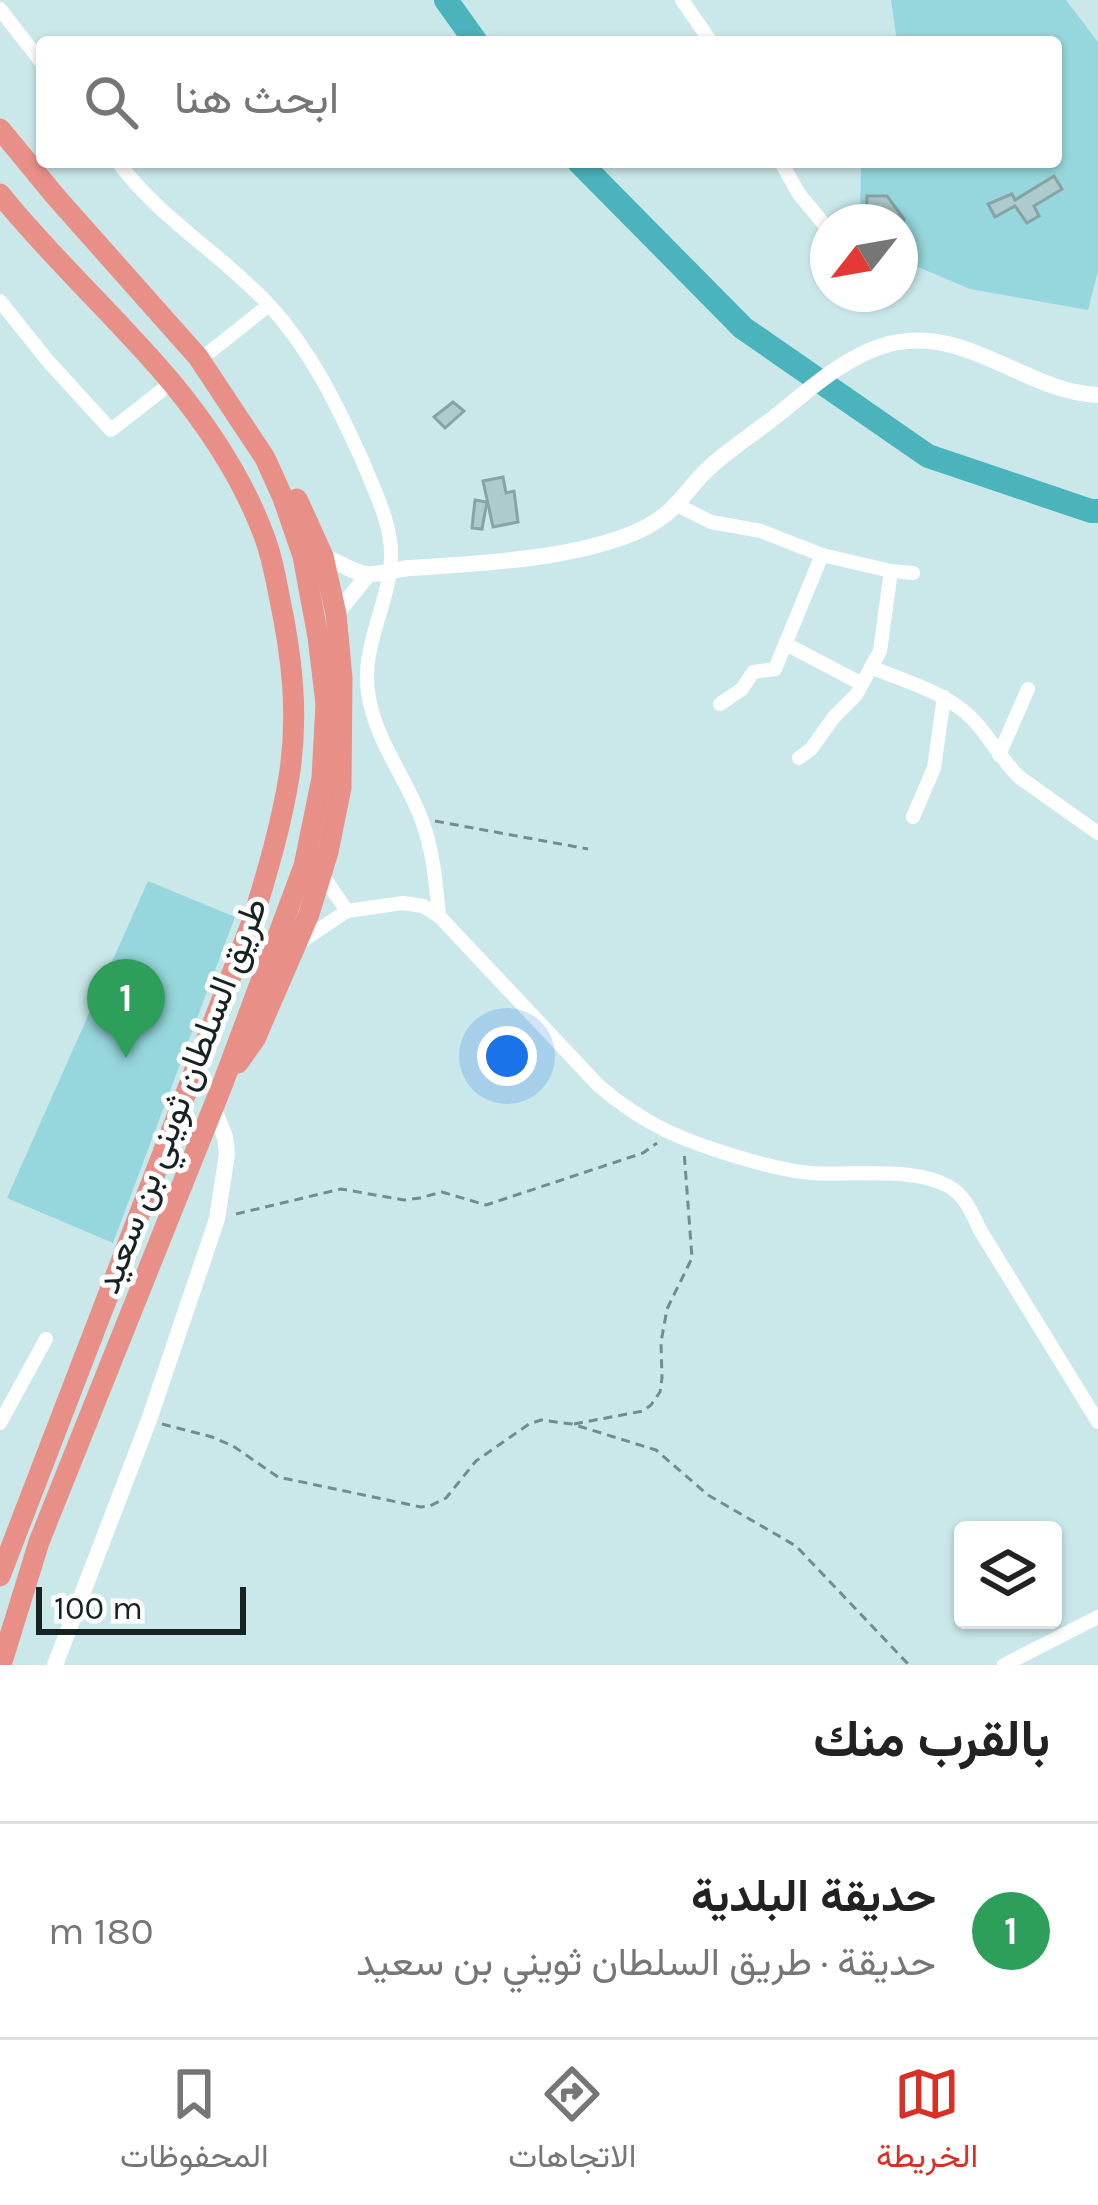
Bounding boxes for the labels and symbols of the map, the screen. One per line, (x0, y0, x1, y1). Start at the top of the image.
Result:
north arrow (810, 204, 918, 312)
street label: طريق السلطان ثويني بن سعيد (86, 891, 283, 1302)
pin: 1 (87, 959, 165, 1058)
your location (477, 1026, 537, 1086)
scale bar (36, 1581, 246, 1634)

